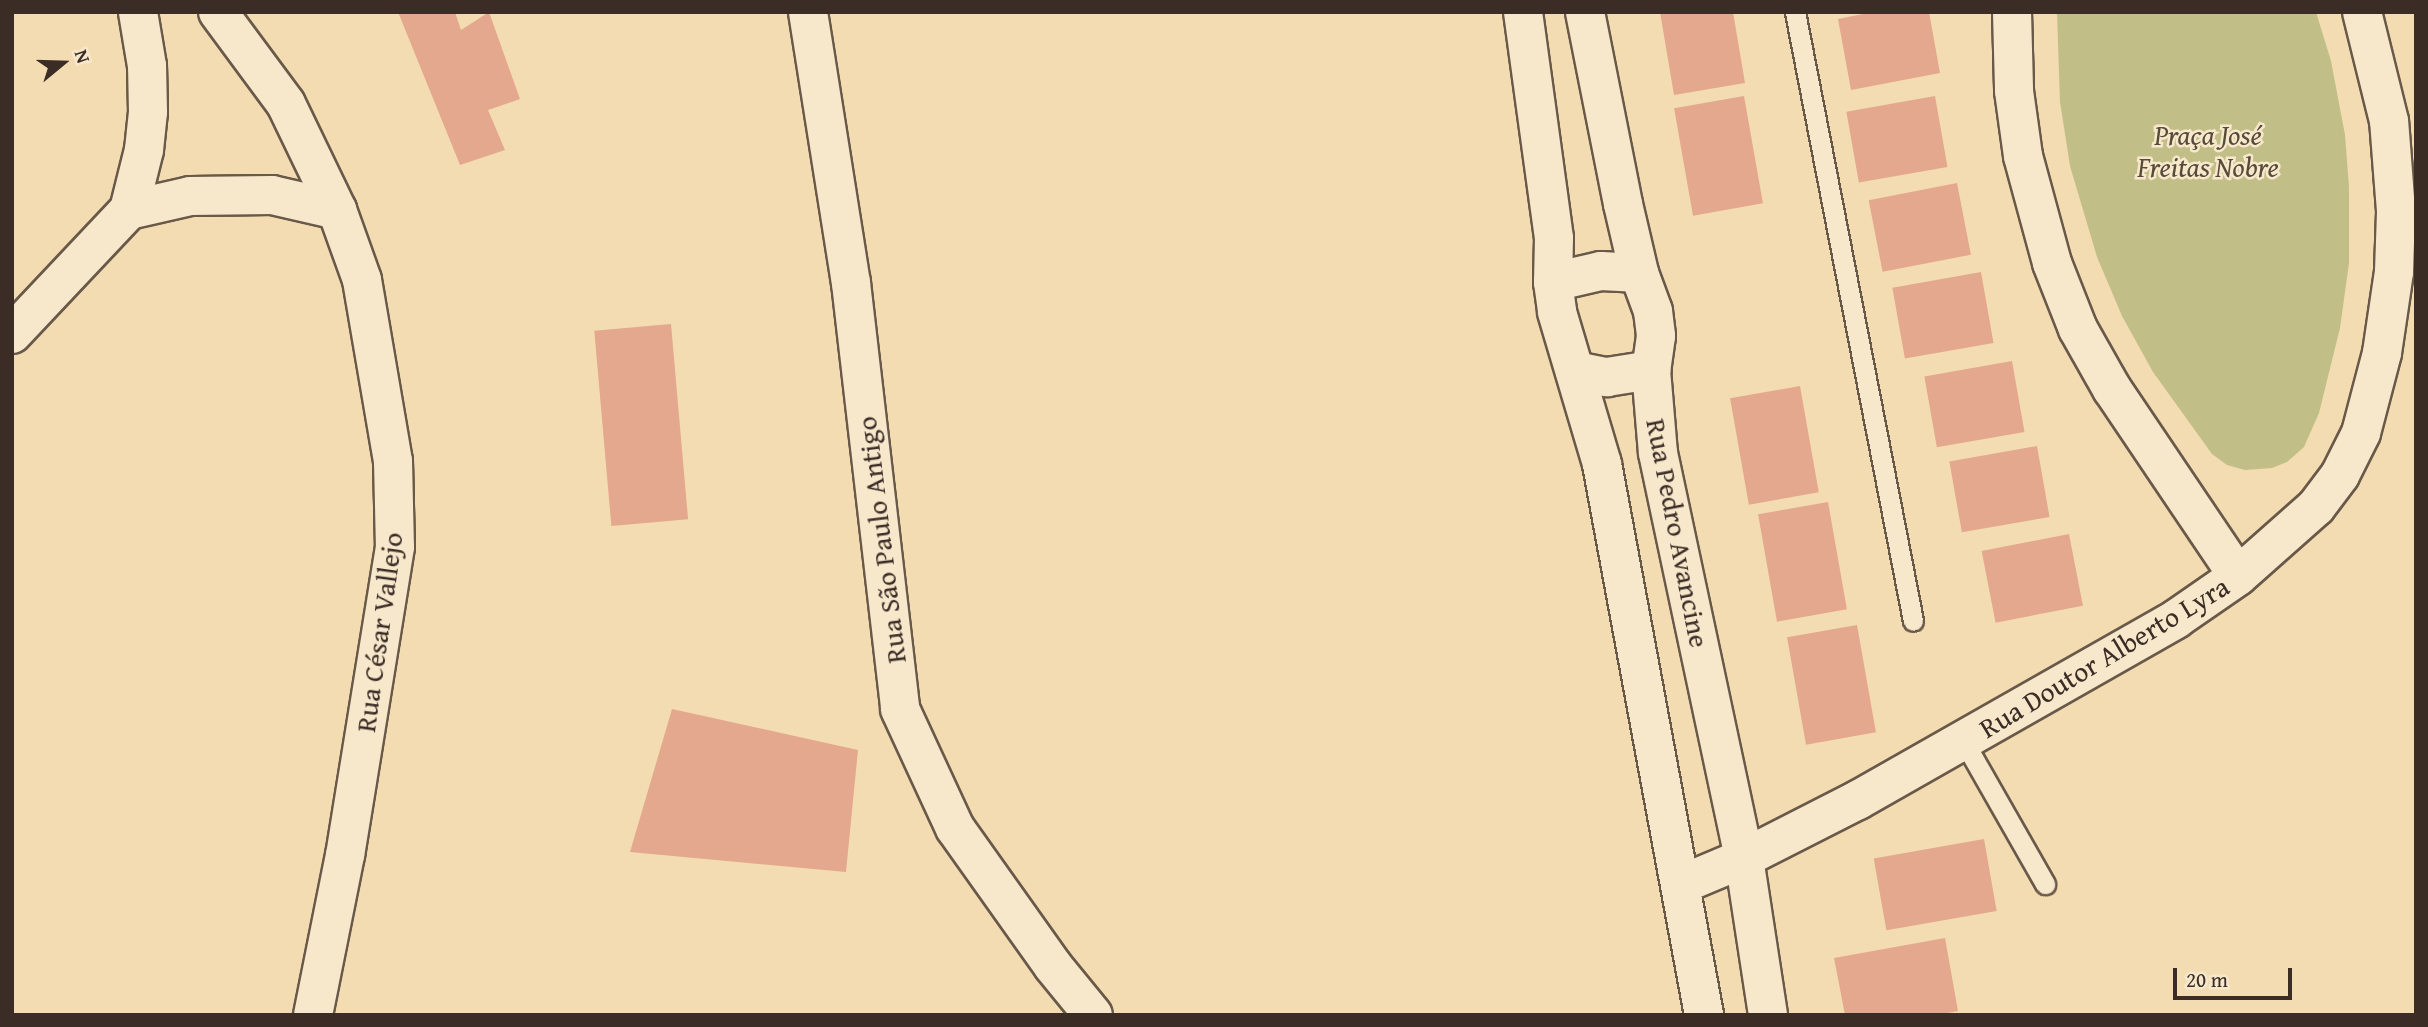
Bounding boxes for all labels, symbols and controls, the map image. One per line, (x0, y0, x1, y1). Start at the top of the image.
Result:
north arrow (28, 28, 98, 98)
text: N (68, 46, 98, 67)
park label: Praça José Freitas Nobre (2137, 118, 2279, 184)
street label: Rua São Paulo Antigo (849, 415, 913, 665)
street label: Rua Pedro Avancine (1639, 416, 1717, 650)
street label: Rua César Vallejo (348, 530, 410, 734)
street label: Rua Doutor Alberto Lyra (1973, 569, 2235, 745)
scale bar (2176, 954, 2295, 998)
text: 20 m (2186, 964, 2228, 995)

